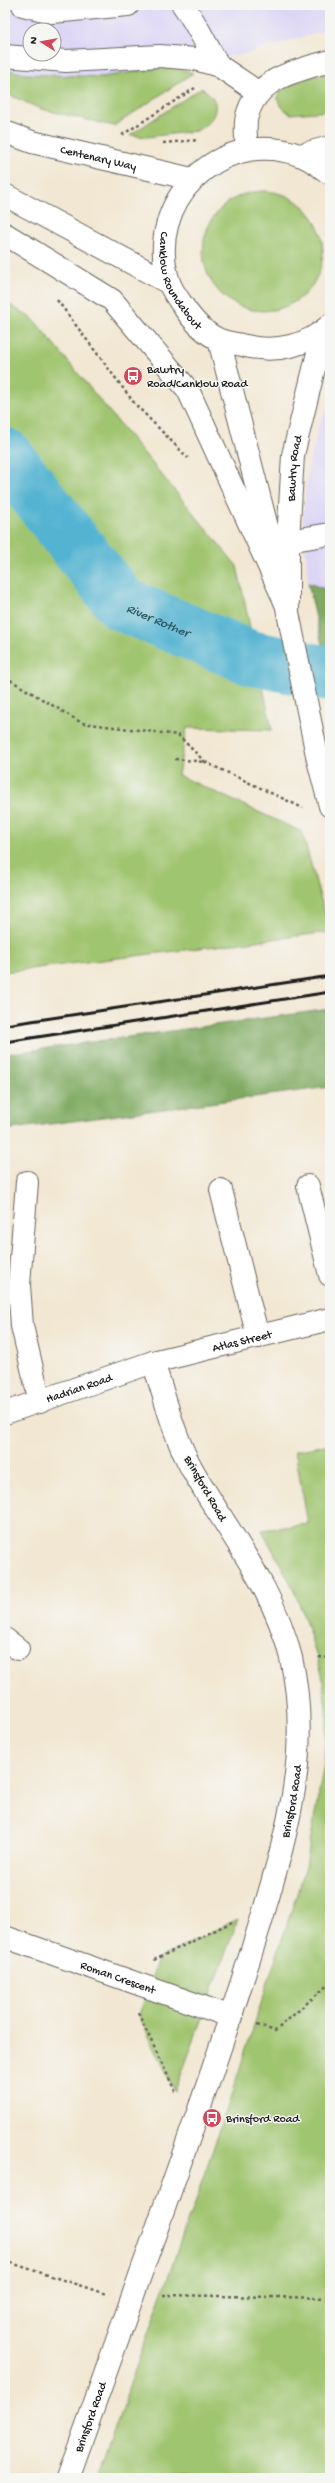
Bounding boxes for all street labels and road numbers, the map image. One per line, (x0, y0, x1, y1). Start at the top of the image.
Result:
street label: Centenary Way (59, 144, 138, 175)
street label: Canklow Roundabout (155, 231, 205, 334)
street label: Bawtry Road (285, 433, 307, 503)
street label: Atlas Street (211, 1328, 275, 1356)
street label: Hadrian Road (45, 1371, 115, 1407)
street label: Brinsford Road (179, 1453, 229, 1525)
street label: Brinsford Road (279, 1764, 306, 1840)
street label: Roman Crescent (78, 1959, 158, 1999)
street label: Brinsford Road (73, 2380, 111, 2455)

